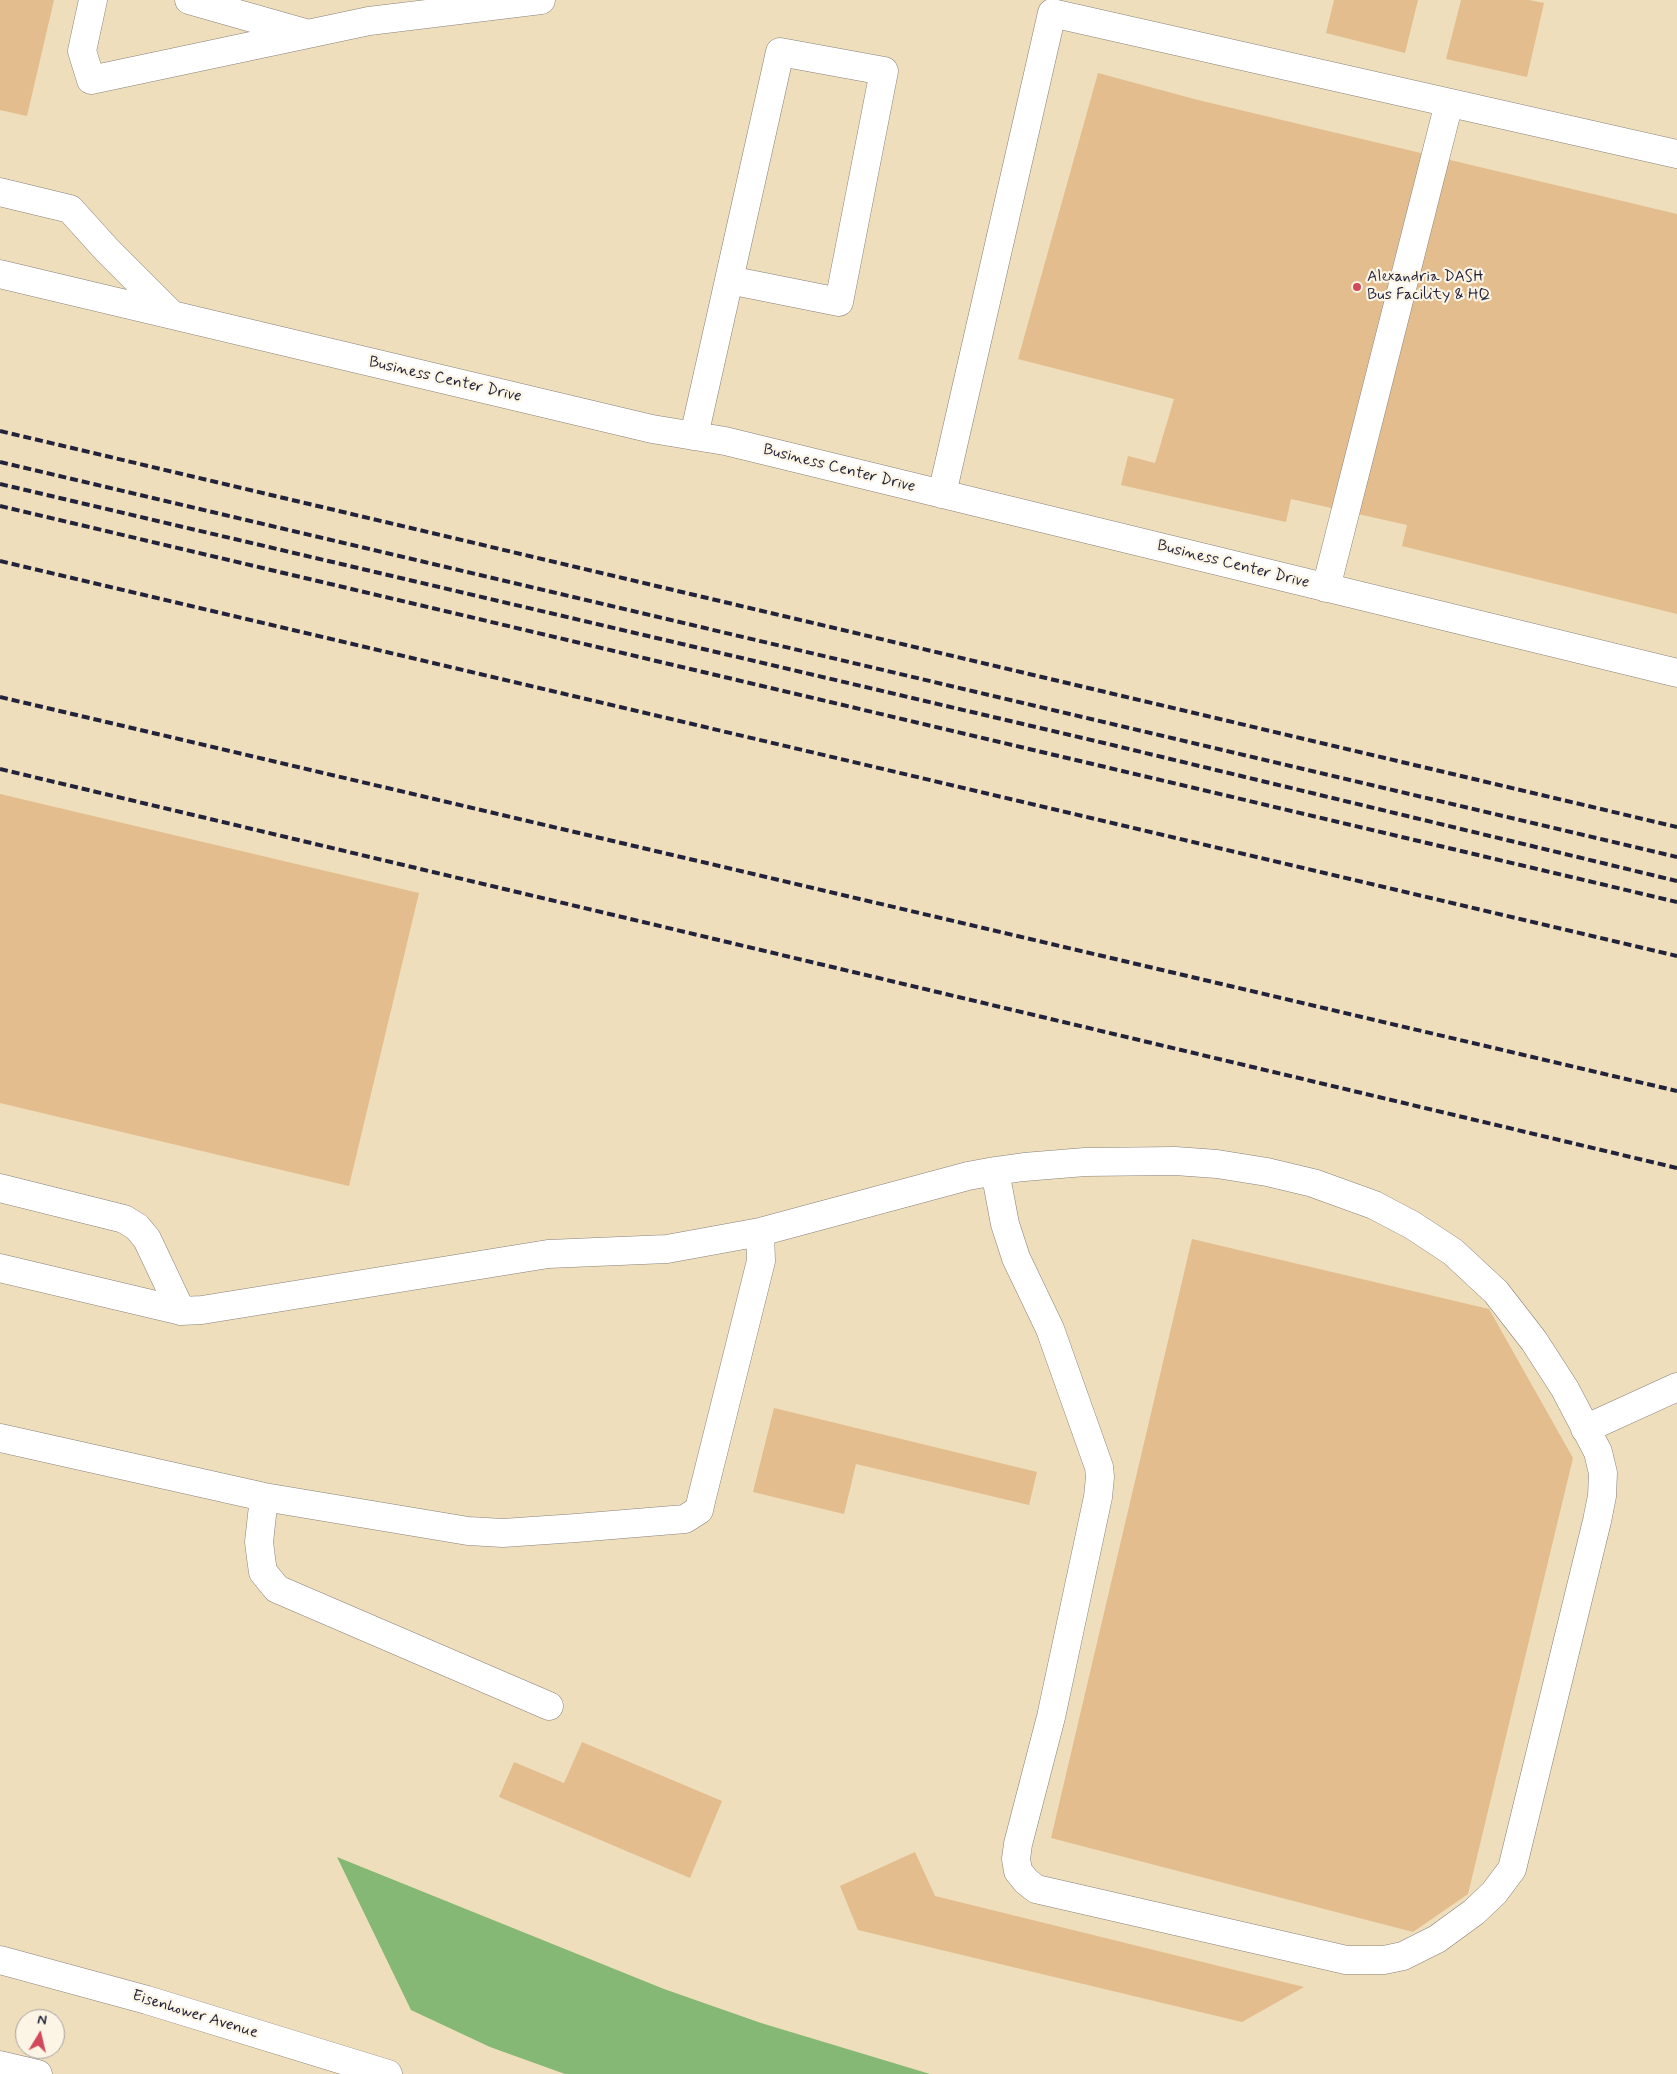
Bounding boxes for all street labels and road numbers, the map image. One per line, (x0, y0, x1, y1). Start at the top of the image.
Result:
street label: Business Center Drive (367, 353, 523, 407)
street label: Business Center Drive (761, 441, 917, 497)
street label: Business Center Drive (1155, 537, 1311, 593)
street label: Eisenhower Avenue (130, 1987, 260, 2043)

